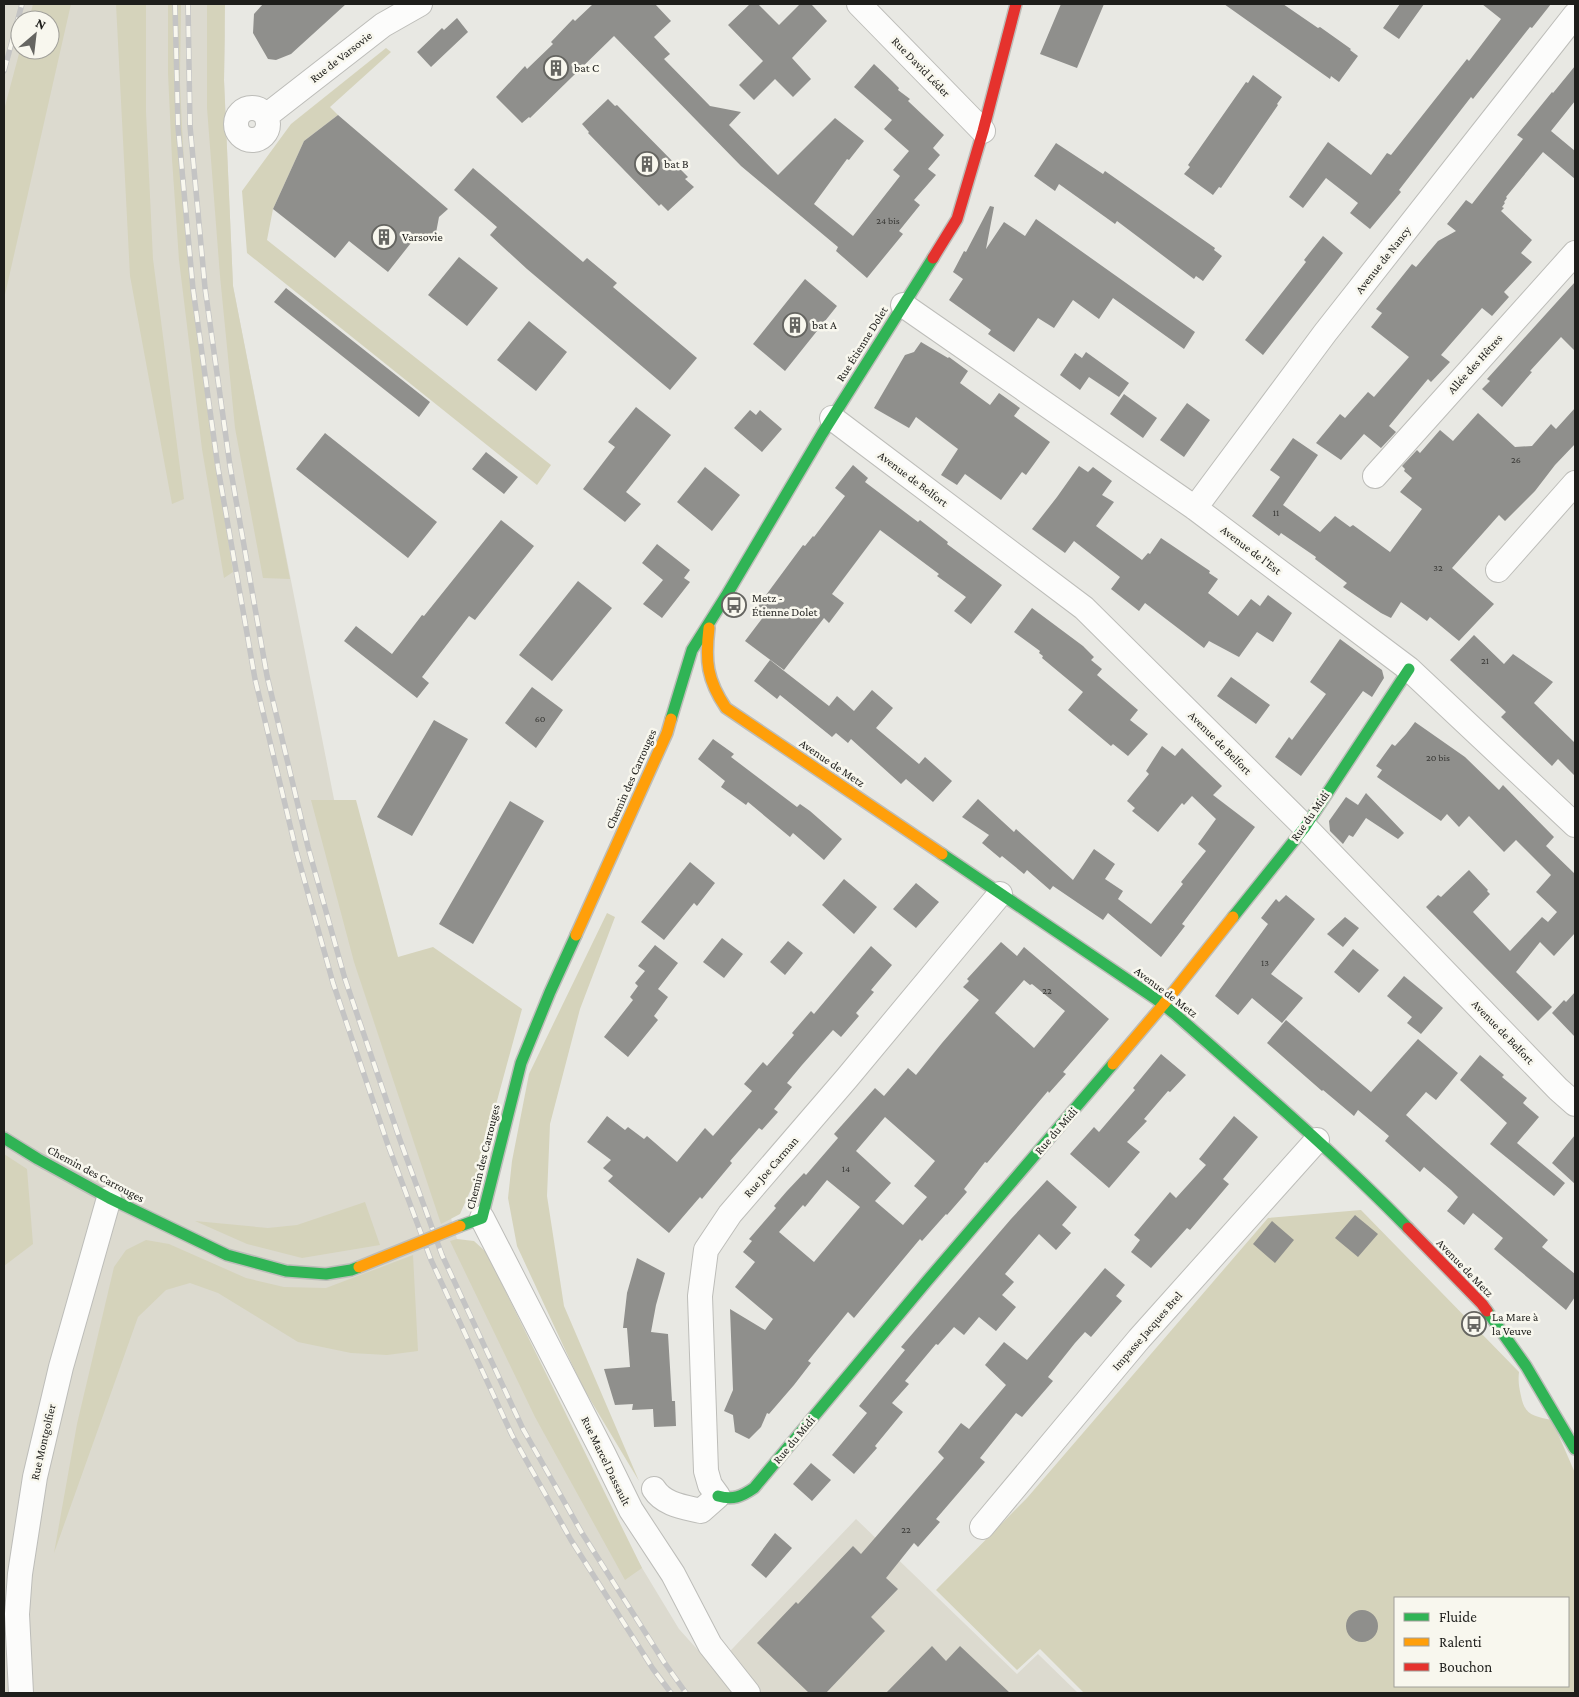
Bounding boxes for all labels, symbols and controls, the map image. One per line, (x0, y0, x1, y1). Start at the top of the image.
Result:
north arrow (10, 10, 60, 60)
text: N (33, 14, 49, 33)
street label: Rue de Varsovie (307, 28, 375, 86)
street label: Rue David Léder (889, 34, 954, 101)
building icon: bat C (543, 55, 569, 81)
place label: bat C (574, 61, 599, 75)
building icon: bat B (634, 151, 660, 177)
place label: bat B (664, 157, 689, 171)
house number: 24 bis (876, 215, 900, 226)
street label: Avenue de Nancy (1352, 223, 1414, 297)
building icon: Varsovie (371, 224, 397, 250)
place label: Varsovie (402, 230, 443, 244)
street label: Rue Étienne Dolet (833, 303, 891, 384)
building icon: bat A (782, 312, 808, 338)
place label: bat A (812, 318, 837, 332)
street label: Allée des Hêtres (1445, 331, 1506, 397)
street label: Avenue de Belfort (875, 448, 952, 511)
house number: 26 (1511, 454, 1521, 465)
house number: 11 (1273, 507, 1279, 518)
street label: Avenue de l'Est (1218, 523, 1285, 578)
house number: 32 (1433, 562, 1443, 573)
place label: Metz - Étienne Dolet (752, 591, 819, 619)
bus stop icon: Metz - Étienne Dolet (721, 592, 747, 618)
house number: 21 (1481, 655, 1489, 666)
street label: Avenue de Belfort (1185, 708, 1255, 778)
house number: 60 (535, 713, 546, 724)
street label: Chemin des Carrouges (603, 727, 659, 831)
street label: Avenue de Metz (797, 736, 867, 790)
house number: 20 bis (1426, 752, 1450, 763)
street label: Rue du Midi (1288, 788, 1332, 844)
house number: 13 (1261, 957, 1269, 968)
street label: Avenue de Metz (1132, 964, 1200, 1020)
house number: 22 (1042, 985, 1052, 996)
street label: Avenue de Belfort (1469, 997, 1538, 1068)
street label: Chemin des Carrouges (463, 1103, 503, 1211)
street label: Rue du Midi (1032, 1105, 1080, 1157)
street label: Rue Joe Carman (741, 1133, 802, 1200)
street label: Chemin des Carrouges (45, 1143, 147, 1206)
house number: 14 (842, 1163, 850, 1174)
street label: Avenue de Metz (1434, 1236, 1496, 1300)
street label: Impasse Jacques Brel (1109, 1289, 1185, 1373)
place label: La Mare à la Veuve (1492, 1310, 1539, 1338)
bus stop icon: La Mare à la Veuve (1461, 1311, 1487, 1337)
street label: Rue Montgolfier (27, 1402, 59, 1481)
street label: Rue du Midi (770, 1413, 818, 1467)
street label: Rue Marcel Dassault (578, 1414, 634, 1509)
house number: 22 (901, 1524, 911, 1535)
legend (1394, 1597, 1569, 1687)
text: Fluide (1439, 1609, 1477, 1625)
text: Ralenti (1439, 1634, 1482, 1650)
text: Bouchon (1439, 1659, 1492, 1675)

